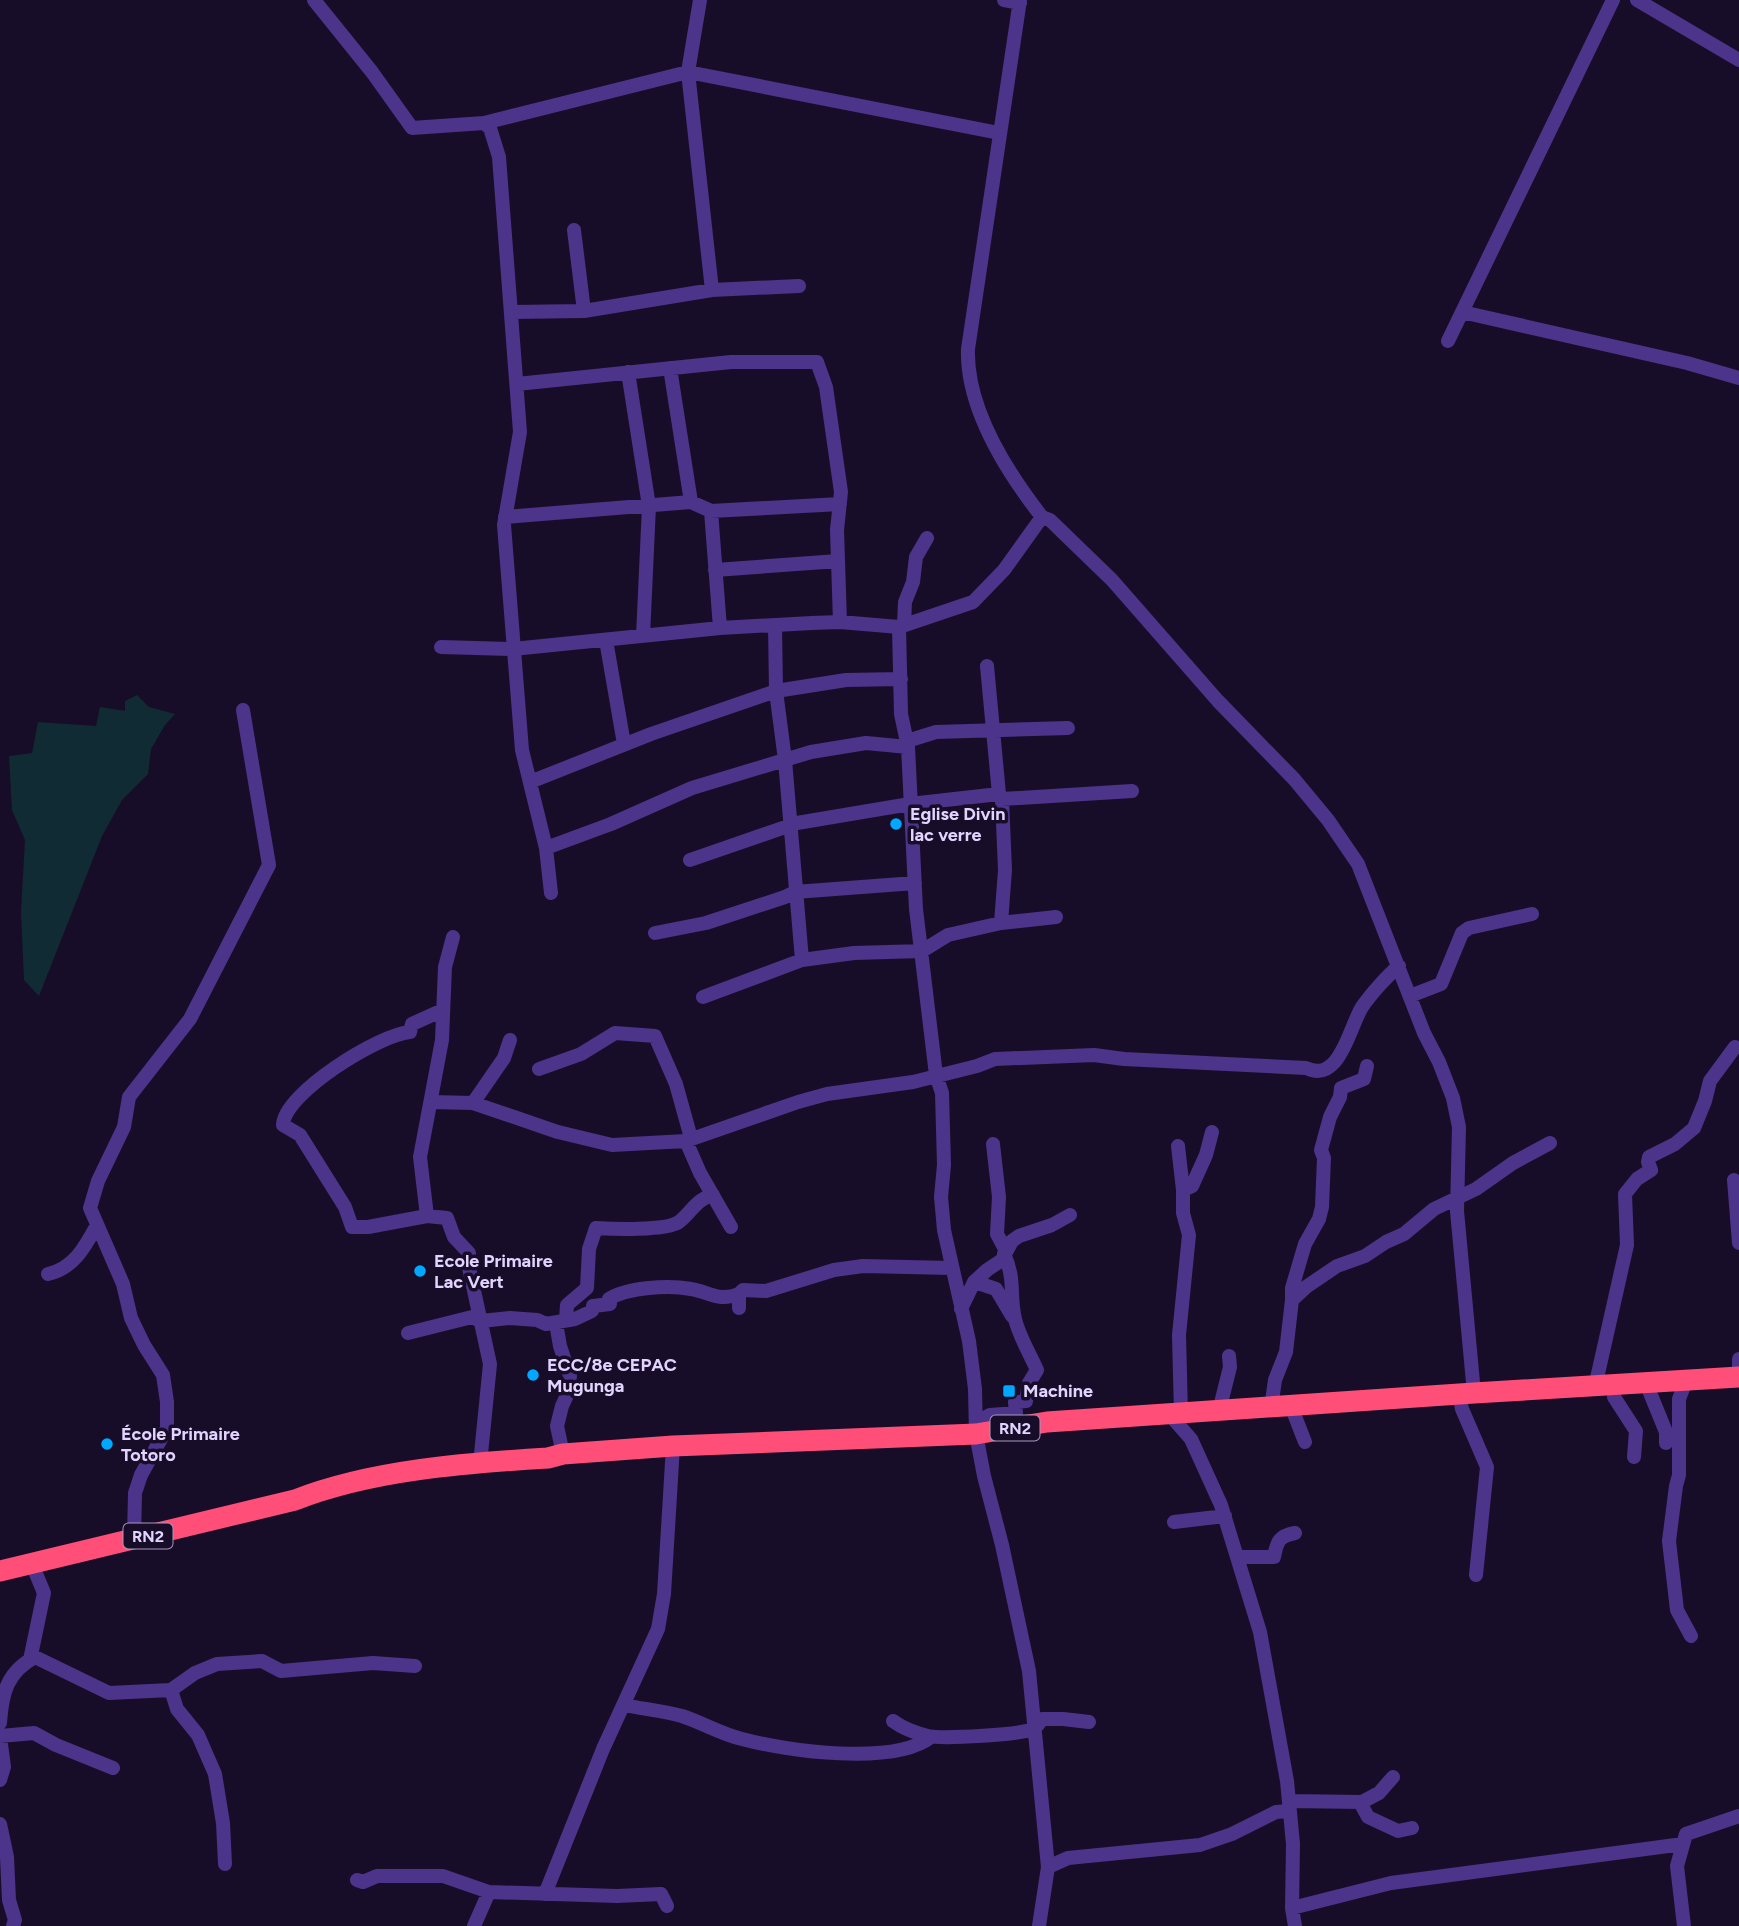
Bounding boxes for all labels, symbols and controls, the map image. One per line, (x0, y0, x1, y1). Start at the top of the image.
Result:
place label: Eglise Divin lac verre (910, 803, 1005, 846)
marker: Eglise Divin lac verre (888, 816, 904, 832)
place label: Ecole Primaire Lac Vert (434, 1250, 553, 1293)
marker: Ecole Primaire Lac Vert (412, 1263, 428, 1279)
place label: ECC/8e CEPAC Mugunga (547, 1354, 677, 1397)
marker: ECC/8e CEPAC Mugunga (525, 1367, 541, 1383)
place label: Machine (1023, 1380, 1093, 1402)
marker: Machine (1001, 1383, 1017, 1399)
road number: RN2 (990, 1416, 1040, 1440)
place label: École Primaire Totoro (121, 1423, 240, 1466)
marker: École Primaire Totoro (99, 1436, 115, 1452)
road number: RN2 (124, 1524, 172, 1548)

